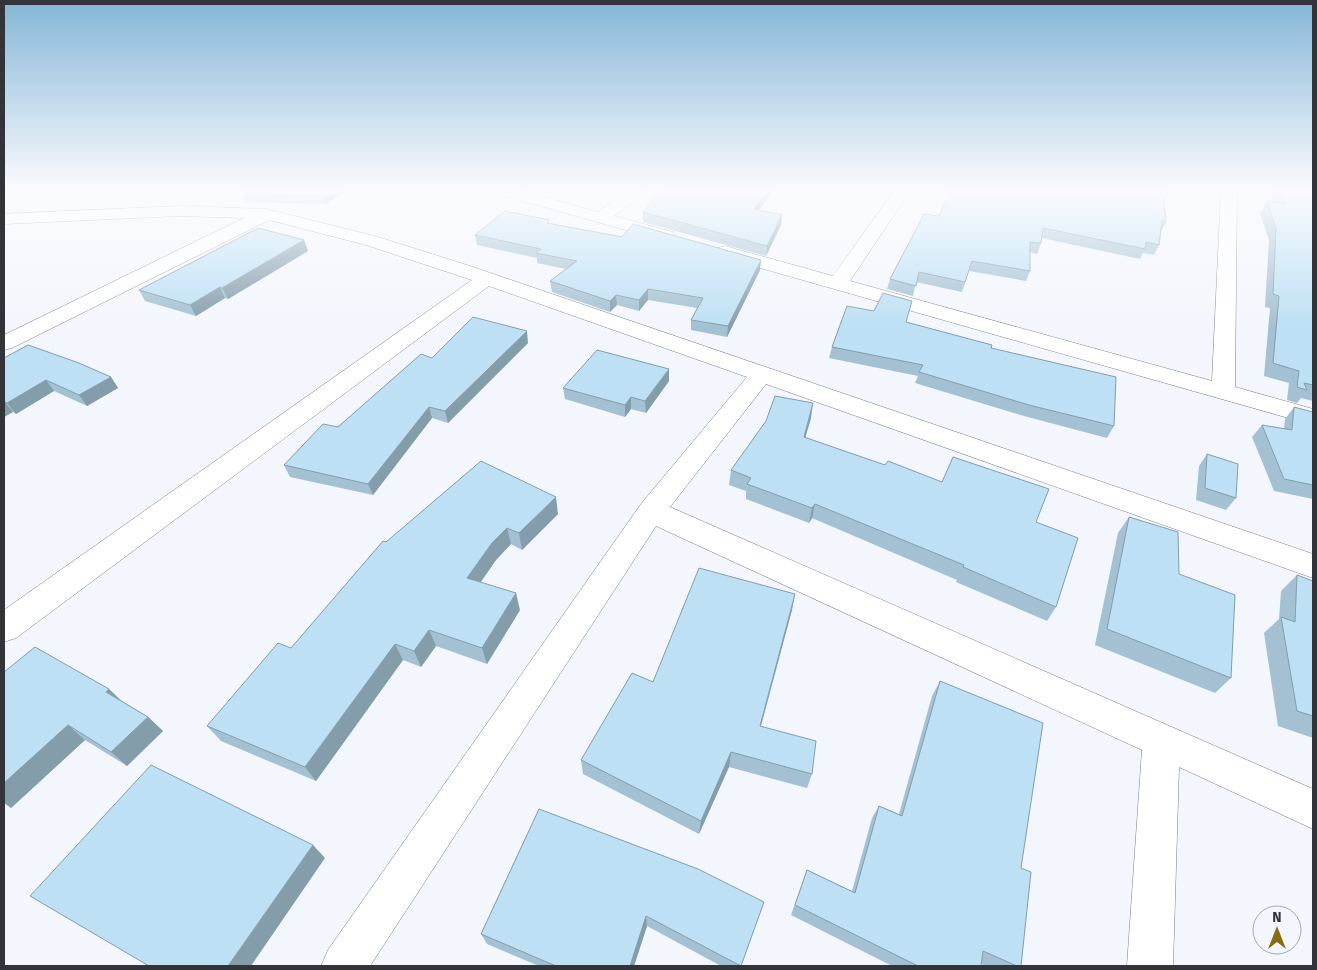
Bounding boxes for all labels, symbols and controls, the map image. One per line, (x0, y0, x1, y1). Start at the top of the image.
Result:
north arrow (1252, 905, 1302, 955)
text: N (1272, 909, 1282, 926)

